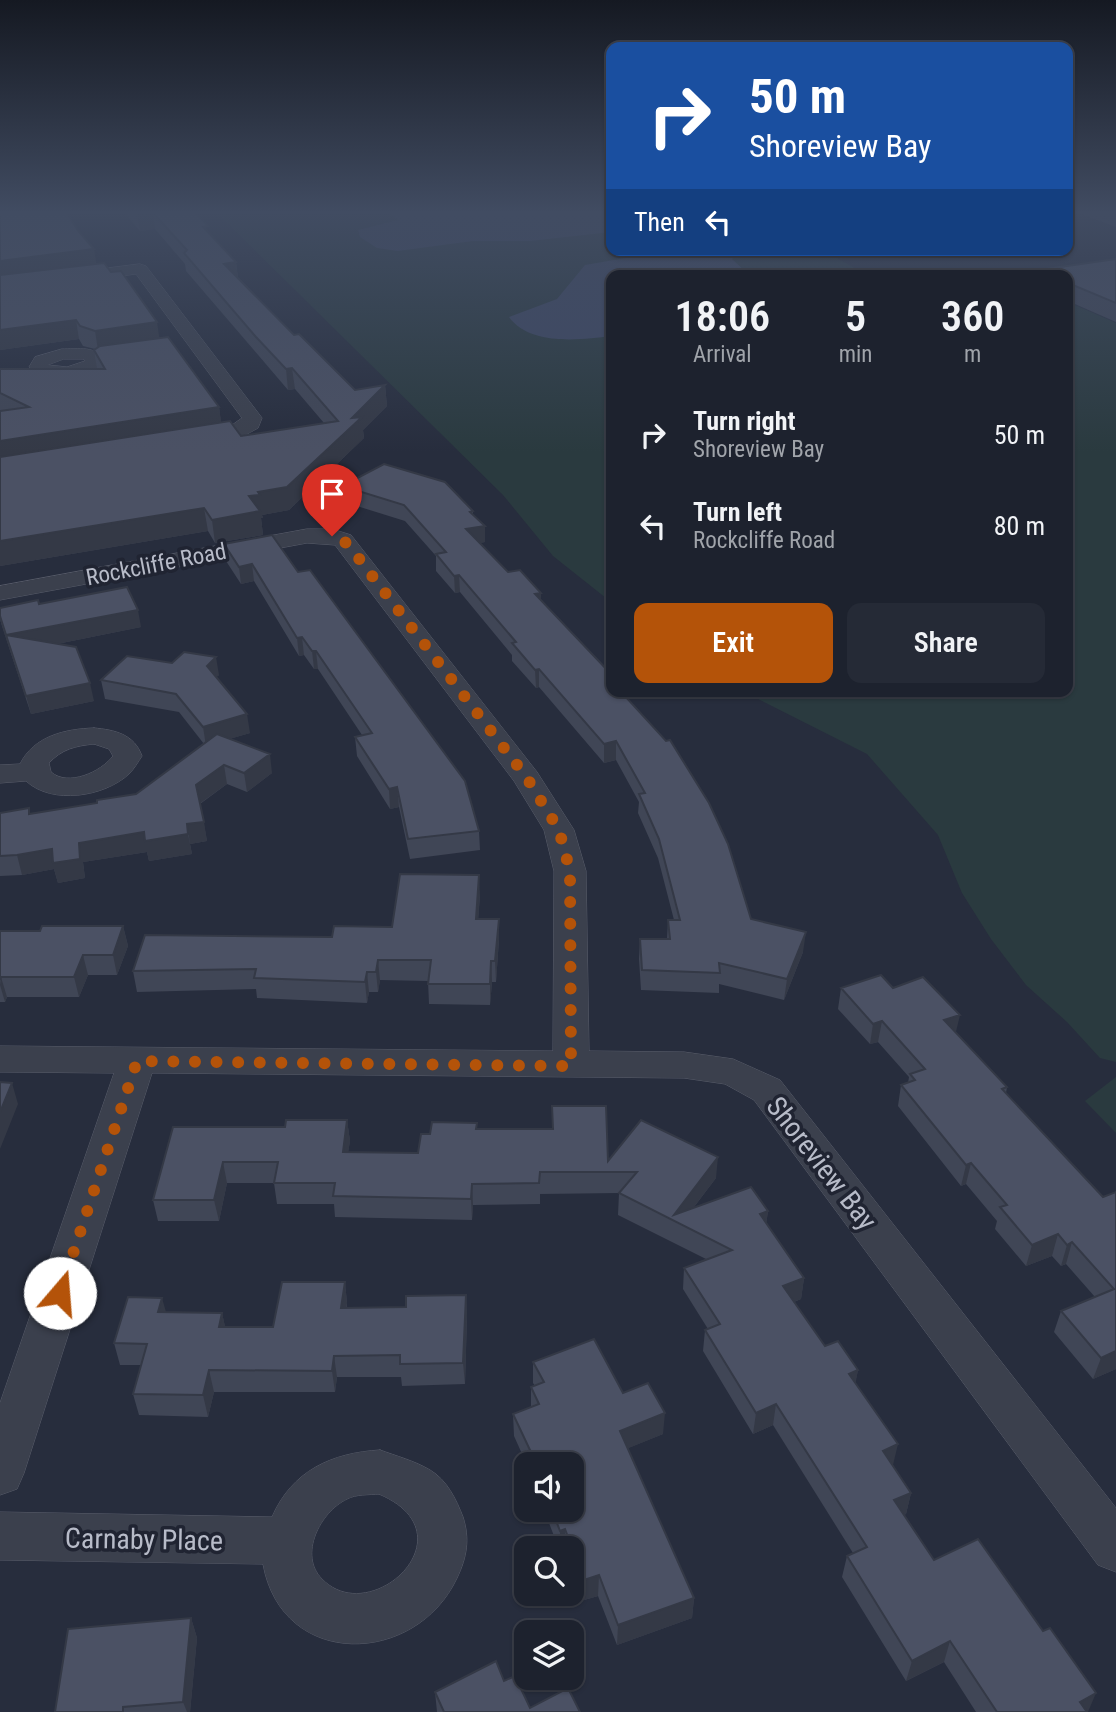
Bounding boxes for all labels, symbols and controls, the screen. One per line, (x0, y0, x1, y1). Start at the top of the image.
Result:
text: 50 m (749, 68, 846, 125)
icon: right (634, 70, 725, 161)
text: Shoreview Bay (749, 127, 931, 165)
icon: left (699, 203, 737, 241)
text: Then (634, 207, 685, 237)
text: 18:06 (675, 292, 770, 341)
text: 5 (845, 292, 866, 341)
text: 360 (941, 292, 1004, 341)
text: Arrival (693, 341, 752, 368)
text: min (839, 341, 872, 368)
text: m (964, 341, 981, 368)
text: Turn right (693, 406, 795, 436)
icon: right (634, 416, 672, 454)
text: 50 m (994, 420, 1045, 450)
text: Shoreview Bay (693, 436, 824, 463)
pin (302, 464, 362, 536)
icon: arrive (313, 475, 351, 513)
text: Turn left (693, 497, 782, 527)
icon: left (634, 507, 672, 545)
text: 80 m (994, 511, 1045, 541)
text: Rockcliffe Road (693, 527, 835, 554)
street label: Rockcliffe Road (84, 538, 228, 591)
button: Exit (634, 603, 833, 683)
button: Share (847, 603, 1045, 683)
street label: Shoreview Bay (759, 1090, 884, 1237)
position arrow (23, 1256, 97, 1330)
map controls (514, 1452, 584, 1690)
button: sound (514, 1452, 584, 1522)
street label: Carnaby Place (65, 1522, 223, 1557)
button: search (514, 1536, 584, 1606)
button: layers (514, 1620, 584, 1690)

